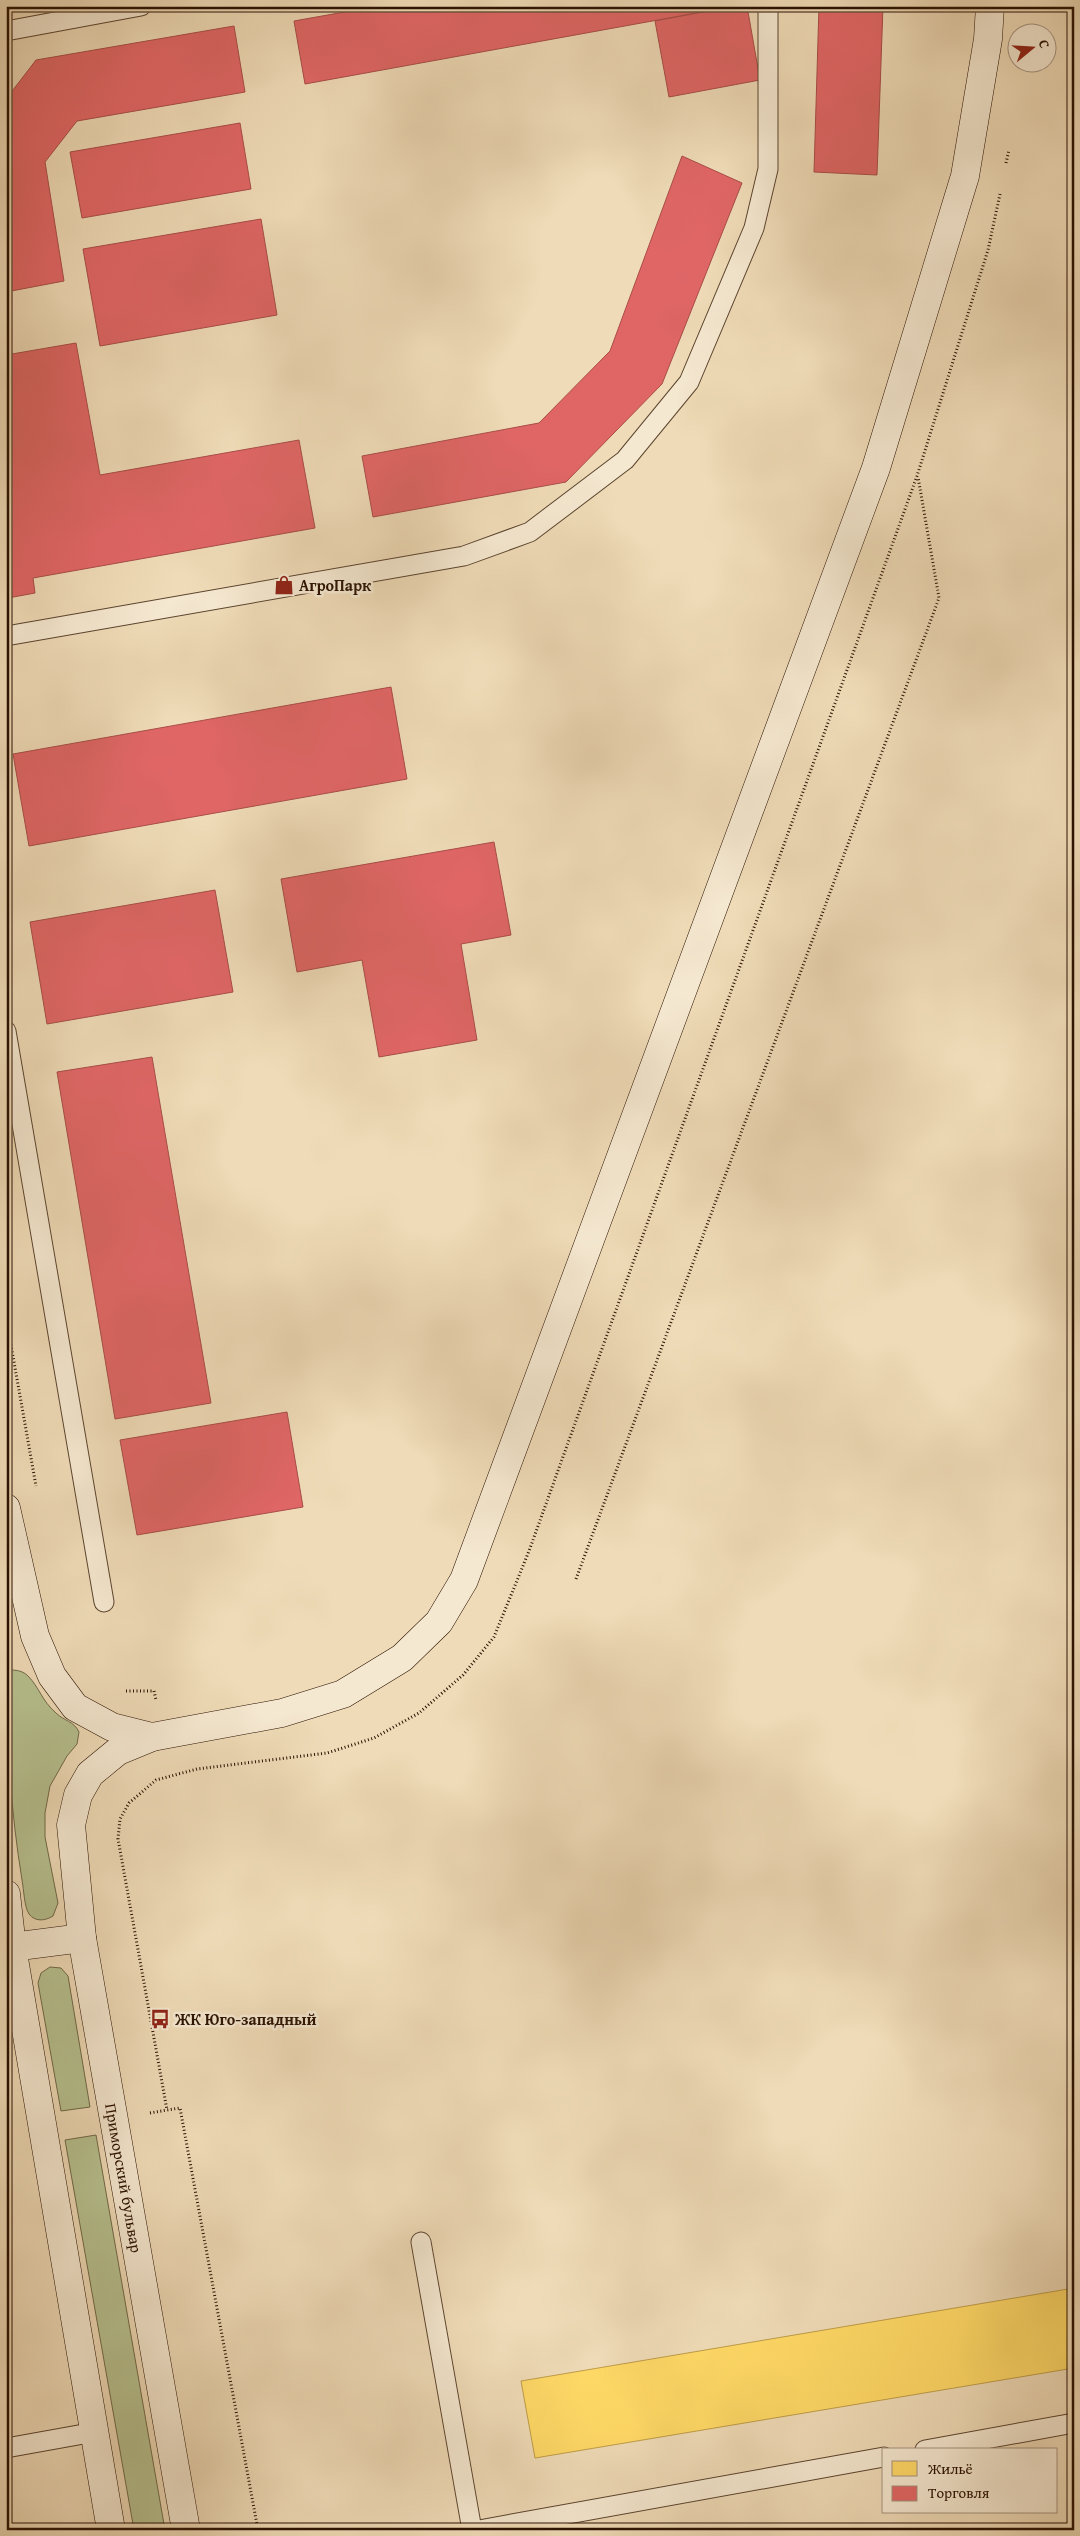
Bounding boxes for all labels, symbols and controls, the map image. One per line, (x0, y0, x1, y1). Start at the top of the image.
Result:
north arrow (1008, 22, 1058, 72)
text: С (1034, 37, 1055, 51)
place label: АгроПарк (299, 573, 372, 597)
shop icon: АгроПарк (273, 574, 295, 596)
place label: ЖК Юго-западный (174, 2007, 316, 2031)
bus stop icon: ЖК Юго-западный (149, 2008, 171, 2030)
street label: Приморский бульвар (99, 2101, 149, 2255)
legend (882, 2448, 1058, 2514)
text: Жильё (927, 2458, 973, 2479)
text: Торговля (928, 2482, 990, 2503)

